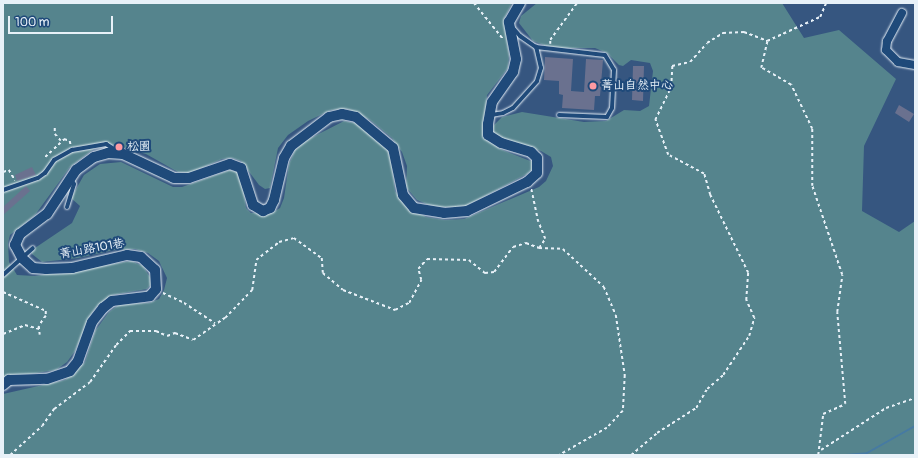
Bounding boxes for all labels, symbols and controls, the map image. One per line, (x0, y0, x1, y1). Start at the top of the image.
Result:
scale bar (10, 8, 115, 34)
text: 100 m (15, 15, 49, 30)
place label: 菁山自然中心 (601, 79, 673, 93)
marker: 菁山自然中心 (588, 81, 598, 91)
place label: 松園 (127, 140, 151, 154)
marker: 松園 (114, 142, 124, 152)
street label: 菁山路101巷 (58, 236, 126, 262)

